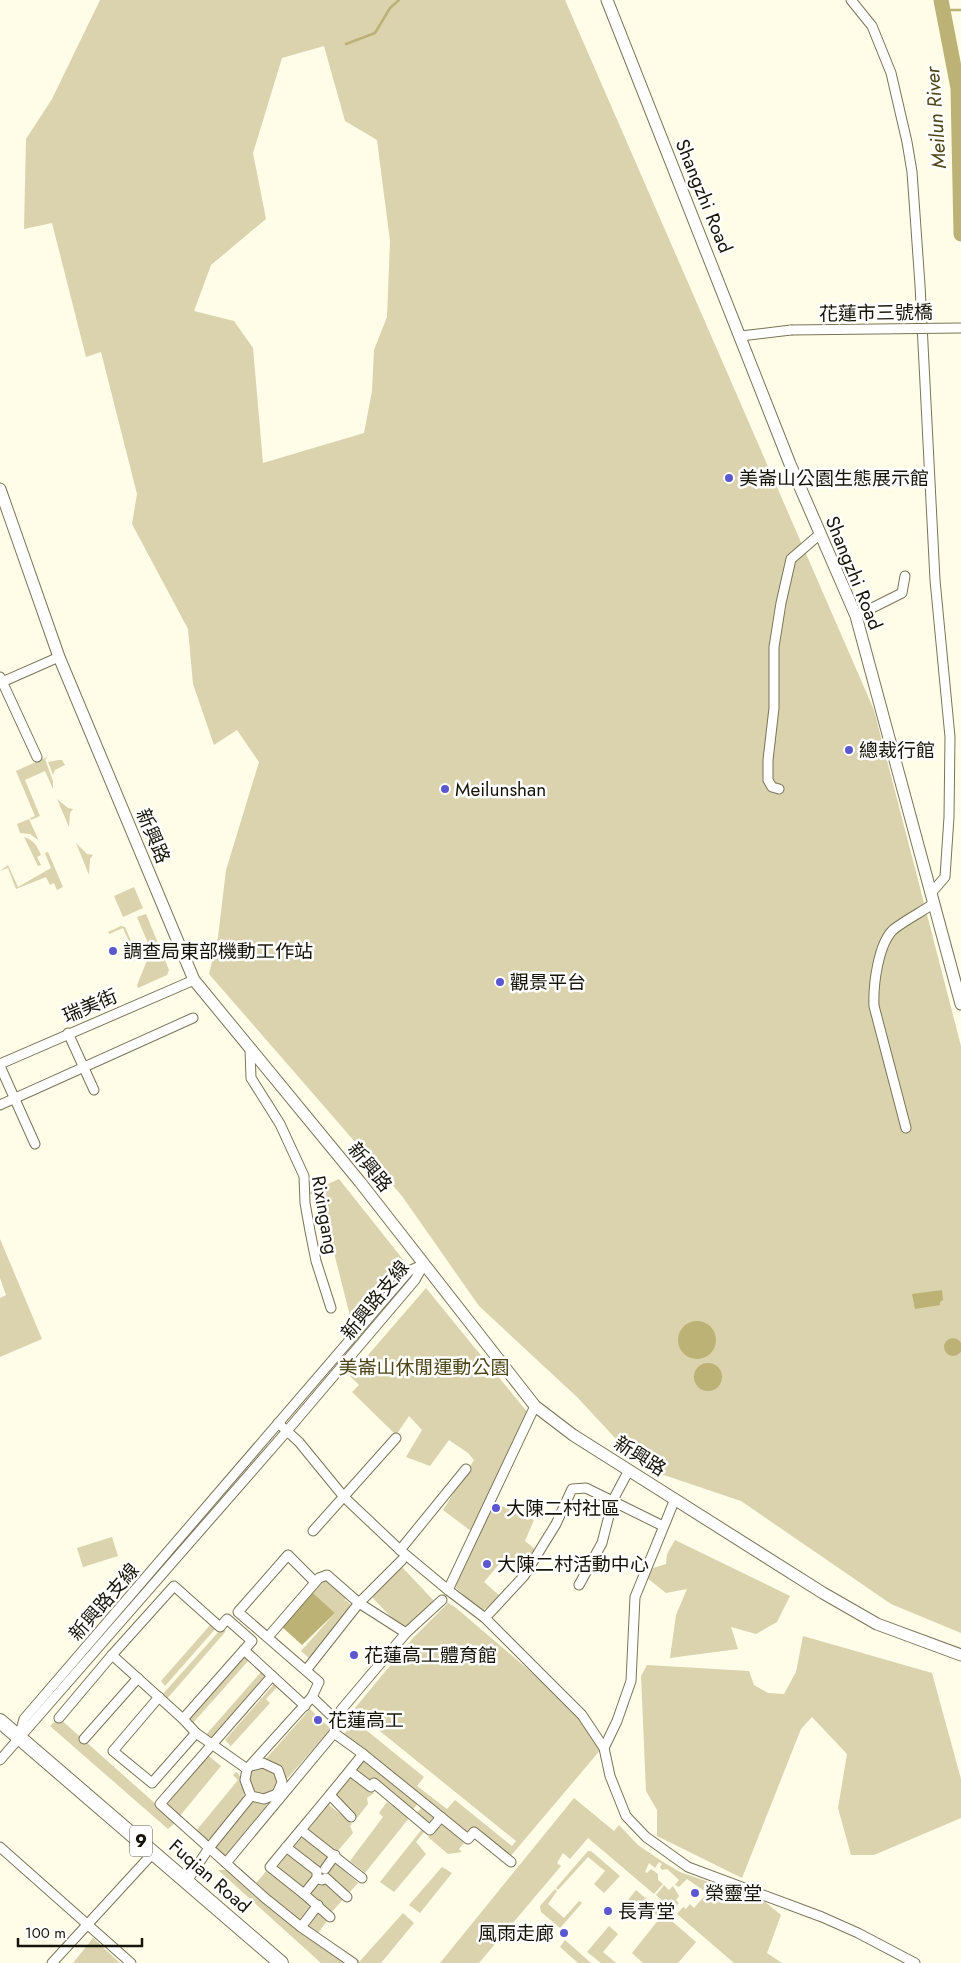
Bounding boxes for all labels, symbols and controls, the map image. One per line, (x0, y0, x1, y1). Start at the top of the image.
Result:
water label: Meilun River (918, 65, 954, 170)
street label: Shangzhi Road (669, 135, 739, 257)
street label: 花蓮市三號橋 (819, 299, 933, 327)
place label: 美崙山公園生態展示館 (739, 465, 929, 492)
marker: 美崙山公園生態展示館 (723, 472, 735, 484)
street label: Shangzhi Road (819, 512, 889, 634)
place label: 總裁行館 (859, 737, 935, 764)
marker: 總裁行館 (843, 744, 855, 756)
place label: Meilunshan (455, 776, 546, 803)
marker: Meilunshan (439, 783, 451, 795)
street label: 新興路 (129, 804, 177, 868)
place label: 調查局東部機動工作站 (123, 938, 313, 965)
marker: 調查局東部機動工作站 (107, 945, 119, 957)
place label: 觀景平台 (510, 969, 586, 996)
marker: 觀景平台 (494, 976, 506, 988)
street label: 瑞美街 (58, 982, 122, 1030)
street label: 新興路 (342, 1136, 398, 1198)
street label: Rixingang (305, 1174, 345, 1256)
street label: 新興路支線 (335, 1255, 415, 1345)
park label: 美崙山休閒運動公園 (338, 1354, 510, 1381)
street label: 新興路 (609, 1429, 671, 1483)
place label: 大陳二村社區 (506, 1495, 620, 1522)
marker: 大陳二村社區 (490, 1502, 502, 1514)
place label: 大陳二村活動中心 (497, 1551, 649, 1578)
street label: 新興路支線 (63, 1557, 145, 1647)
marker: 大陳二村活動中心 (481, 1558, 493, 1570)
place label: 花蓮高工體育館 (364, 1642, 497, 1669)
marker: 花蓮高工體育館 (348, 1649, 360, 1661)
place label: 花蓮高工 (328, 1707, 404, 1734)
marker: 花蓮高工 (312, 1714, 324, 1726)
road number: 9 (130, 1825, 152, 1856)
street label: Fuqian Road (163, 1833, 257, 1919)
place label: 榮靈堂 (705, 1880, 762, 1907)
marker: 榮靈堂 (689, 1887, 701, 1899)
place label: 長青堂 (618, 1898, 675, 1925)
marker: 長青堂 (602, 1905, 614, 1917)
scale bar (18, 1916, 141, 1948)
place label: 風雨走廊 (478, 1920, 554, 1947)
text: 100 m (25, 1922, 66, 1944)
marker: 風雨走廊 (558, 1927, 570, 1939)

